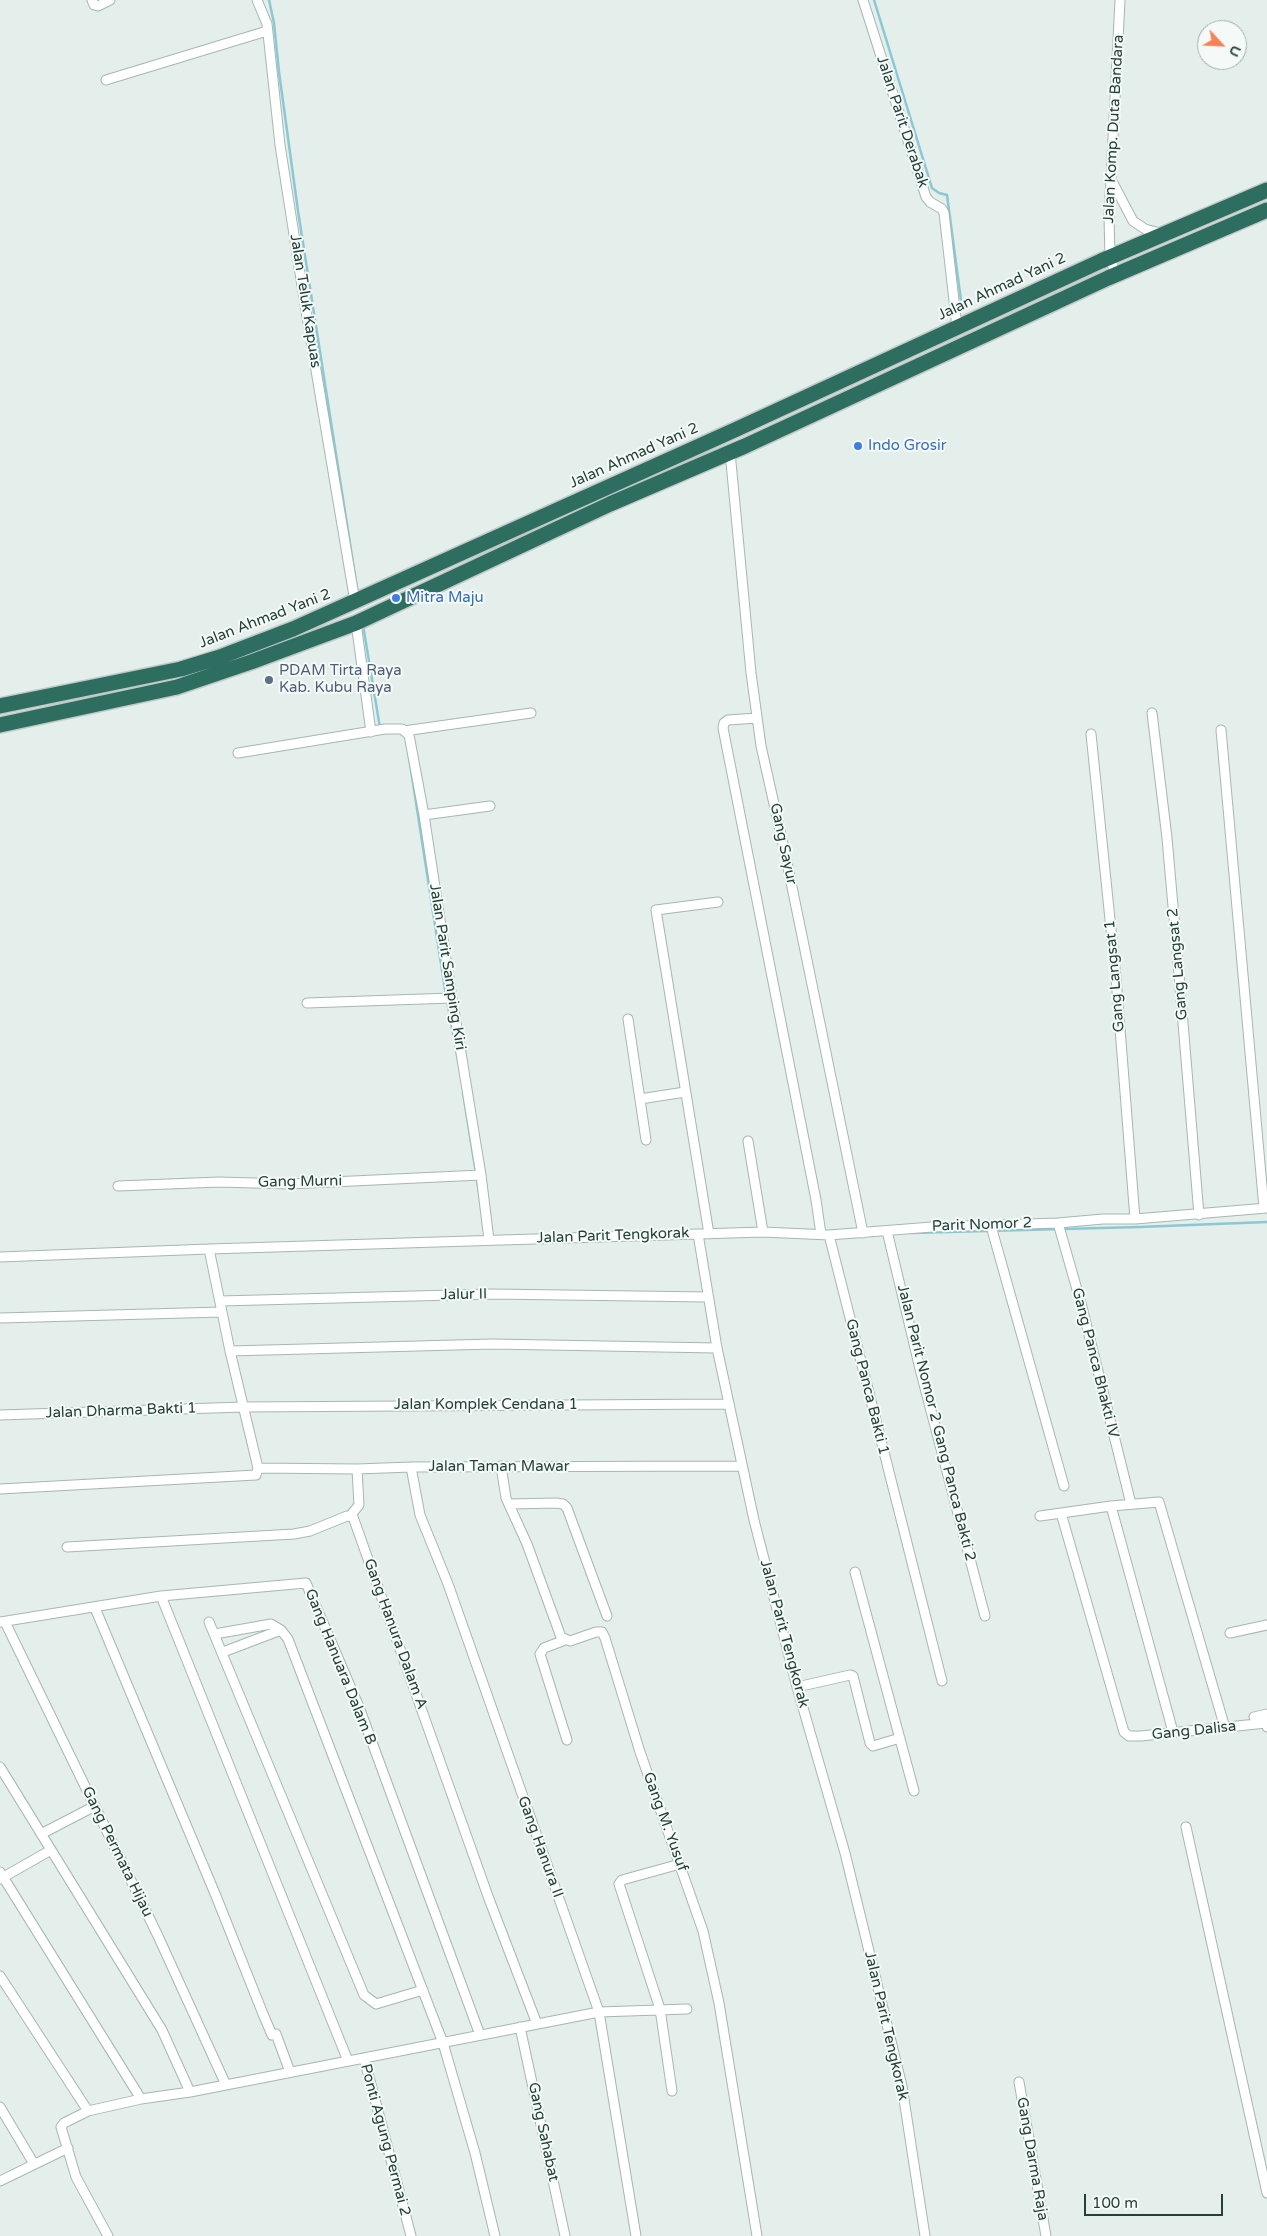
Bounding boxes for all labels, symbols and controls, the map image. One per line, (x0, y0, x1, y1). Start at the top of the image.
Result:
north arrow (1197, 20, 1247, 70)
street label: Jalan Komp. Duta Bandara (1100, 34, 1128, 224)
text: U (1225, 43, 1245, 60)
street label: Jalan Parit Derabak (872, 54, 932, 190)
street label: Jalan Teluk Kapuas (286, 233, 324, 369)
street label: Jalan Ahmad Yani 2 (935, 249, 1069, 325)
street label: Jalan Ahmad Yani 2 (567, 419, 701, 493)
place label: Indo Grosir (868, 437, 946, 455)
marker: Indo Grosir (852, 440, 864, 452)
street label: Jalan Ahmad Yani 2 (197, 586, 333, 652)
place label: Mitra Maju (406, 589, 484, 607)
marker: Mitra Maju (390, 592, 402, 604)
place label: PDAM Tirta Raya Kab. Kubu Raya (279, 662, 402, 697)
marker: PDAM Tirta Raya Kab. Kubu Raya (263, 674, 275, 686)
street label: Gang Sayur (766, 802, 800, 886)
street label: Jalan Parit Samping Kiri (425, 883, 469, 1051)
street label: Gang Langsat 2 (1164, 907, 1192, 1021)
street label: Gang Langsat 1 (1101, 919, 1129, 1033)
street label: Gang Murni (258, 1172, 342, 1192)
street label: Parit Nomor 2 (932, 1214, 1032, 1236)
street label: Jalan Parit Tengkorak (536, 1224, 690, 1248)
street label: Jalan Parit Nomor 2 Gang Panca Bakti 2 (893, 1283, 979, 1563)
street label: Jalur II (441, 1286, 487, 1304)
street label: Gang Panca Bhakti IV (1068, 1286, 1122, 1440)
street label: Gang Panca Bakti 1 (841, 1317, 893, 1457)
street label: Jalan Komplek Cendana 1 (394, 1396, 578, 1414)
street label: Jalan Dharma Bakti 1 (45, 1399, 197, 1423)
street label: Jalan Taman Mawar (429, 1458, 569, 1476)
street label: Gang Hanura Dalam A (359, 1556, 431, 1712)
street label: Jalan Parit Tengkorak (756, 1558, 812, 1710)
street label: Gang Hanuara Dalam B (300, 1586, 380, 1748)
street label: Gang Dalisa (1151, 1718, 1237, 1744)
street label: Gang M. Yusuf (639, 1770, 691, 1874)
street label: Gang Permata Hijau (78, 1784, 156, 1920)
street label: Gang Hanura II (513, 1794, 567, 1900)
street label: Jalan Parit Tengkorak (860, 1950, 912, 2102)
street label: Ponti Agung Permai 2 (356, 2062, 414, 2218)
street label: Gang Sahabat (524, 2081, 562, 2183)
street label: Gang Darma Raja (1012, 2096, 1052, 2222)
scale bar (1087, 2184, 1226, 2216)
text: 100 m (1092, 2194, 1138, 2212)

